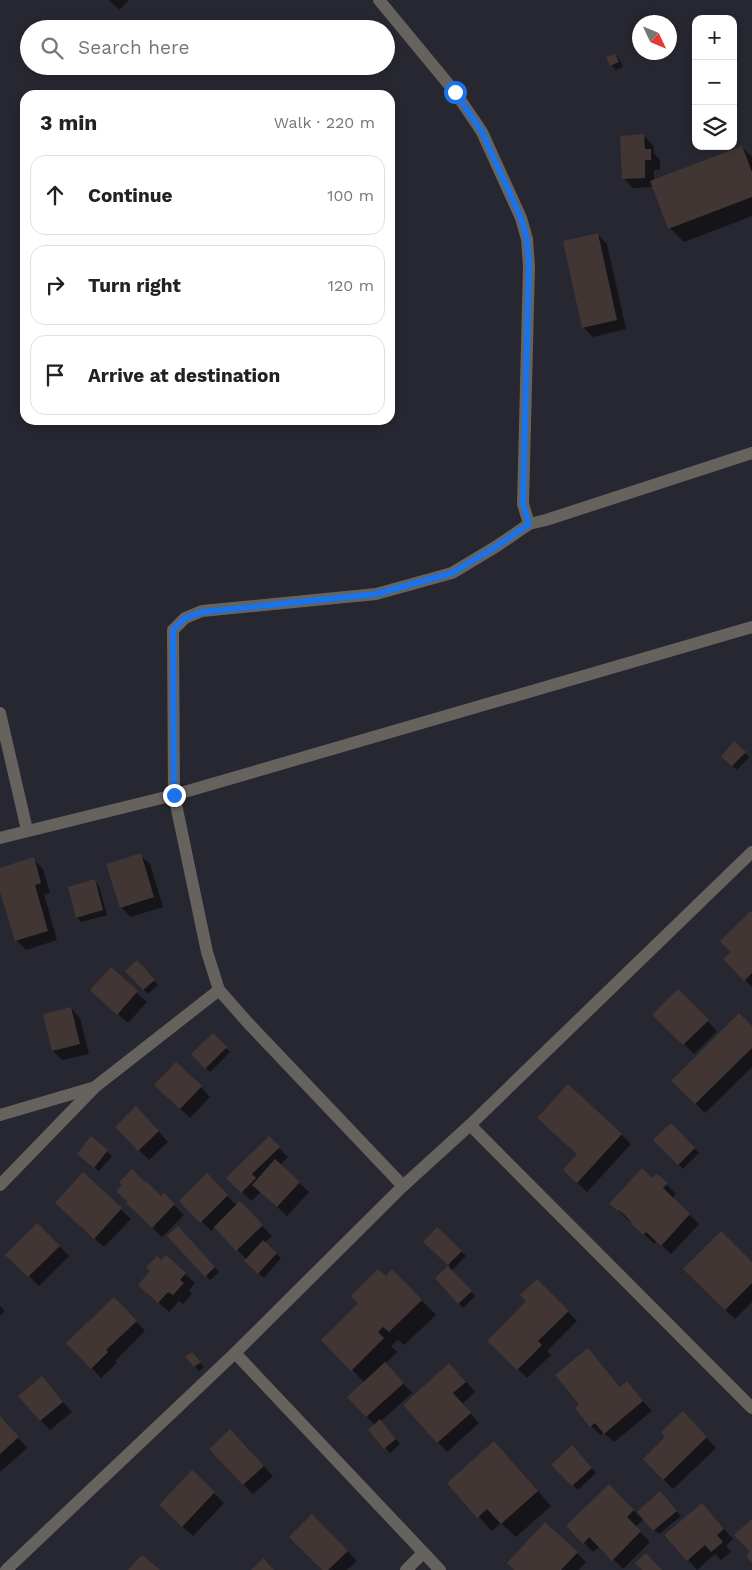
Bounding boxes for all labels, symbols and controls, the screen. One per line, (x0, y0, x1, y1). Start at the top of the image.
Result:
north arrow (632, 15, 677, 60)
map controls (692, 15, 737, 150)
button: + (692, 15, 737, 60)
search box (20, 20, 395, 75)
icon: search (38, 34, 66, 62)
text: Search here (78, 36, 189, 59)
button: − (692, 60, 737, 105)
route start (444, 81, 467, 104)
button: layers (692, 105, 737, 150)
text: 3 min (40, 110, 97, 135)
text: Walk · 220 m (274, 113, 375, 132)
icon: ahead (41, 181, 69, 209)
text: Continue (88, 184, 172, 207)
text: 100 m (327, 186, 374, 205)
icon: right (41, 271, 69, 299)
text: Turn right (88, 274, 181, 297)
text: 120 m (328, 276, 374, 295)
icon: arrive (41, 361, 69, 389)
text: Arrive at destination (88, 364, 280, 387)
route end (163, 784, 186, 807)

